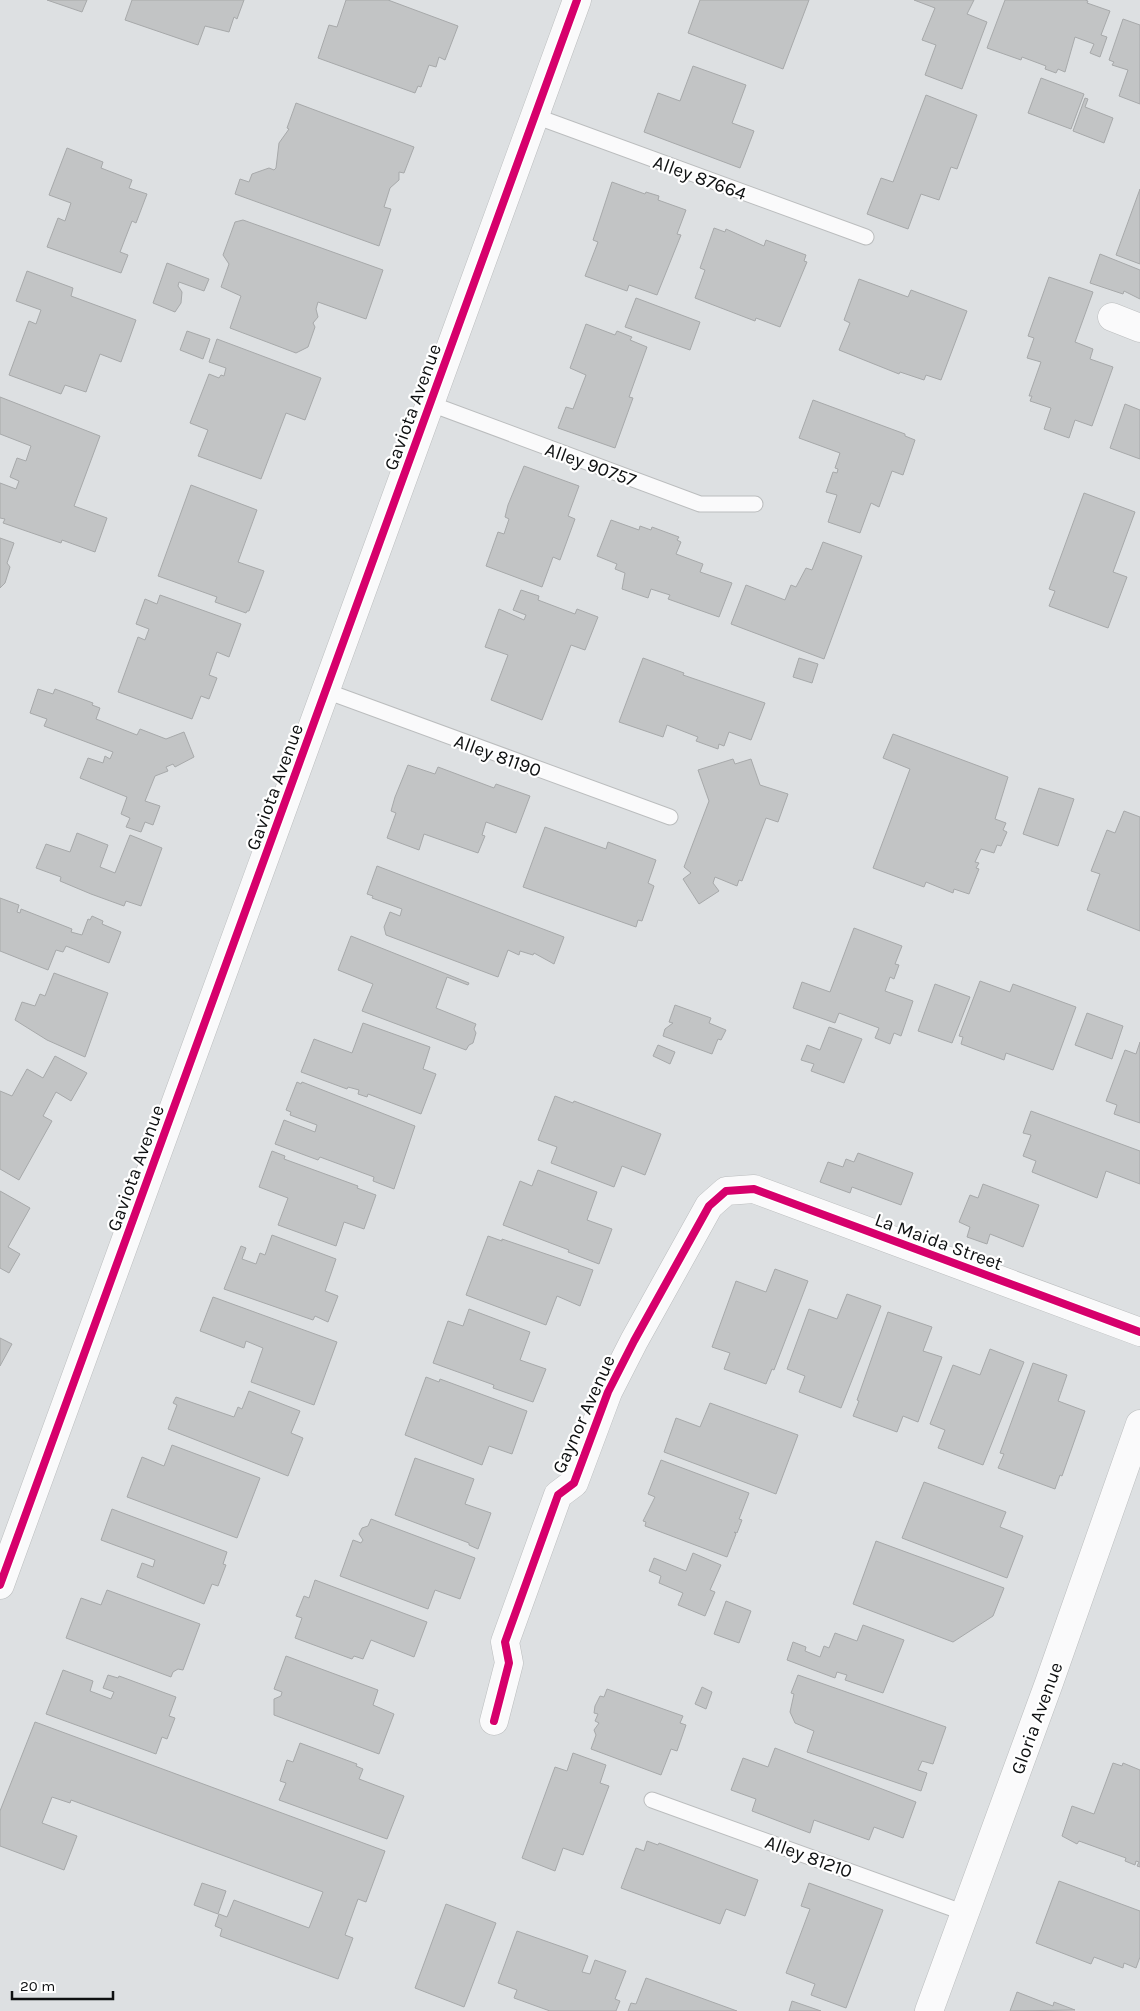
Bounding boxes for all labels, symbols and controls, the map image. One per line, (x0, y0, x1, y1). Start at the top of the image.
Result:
street label: Alley 87664 (650, 151, 750, 205)
street label: Gaviota Avenue (380, 341, 446, 474)
street label: Alley 90757 (542, 438, 639, 492)
street label: Gaviota Avenue (242, 721, 308, 854)
street label: Alley 81190 (451, 730, 544, 782)
street label: Gaviota Avenue (103, 1102, 169, 1235)
street label: La Maida Street (872, 1209, 1006, 1275)
street label: Gaynor Avenue (548, 1352, 620, 1477)
street label: Gloria Avenue (1006, 1659, 1067, 1778)
street label: Alley 81210 (762, 1831, 855, 1883)
scale bar (12, 1968, 114, 2000)
text: 20 m (20, 1977, 55, 1995)

